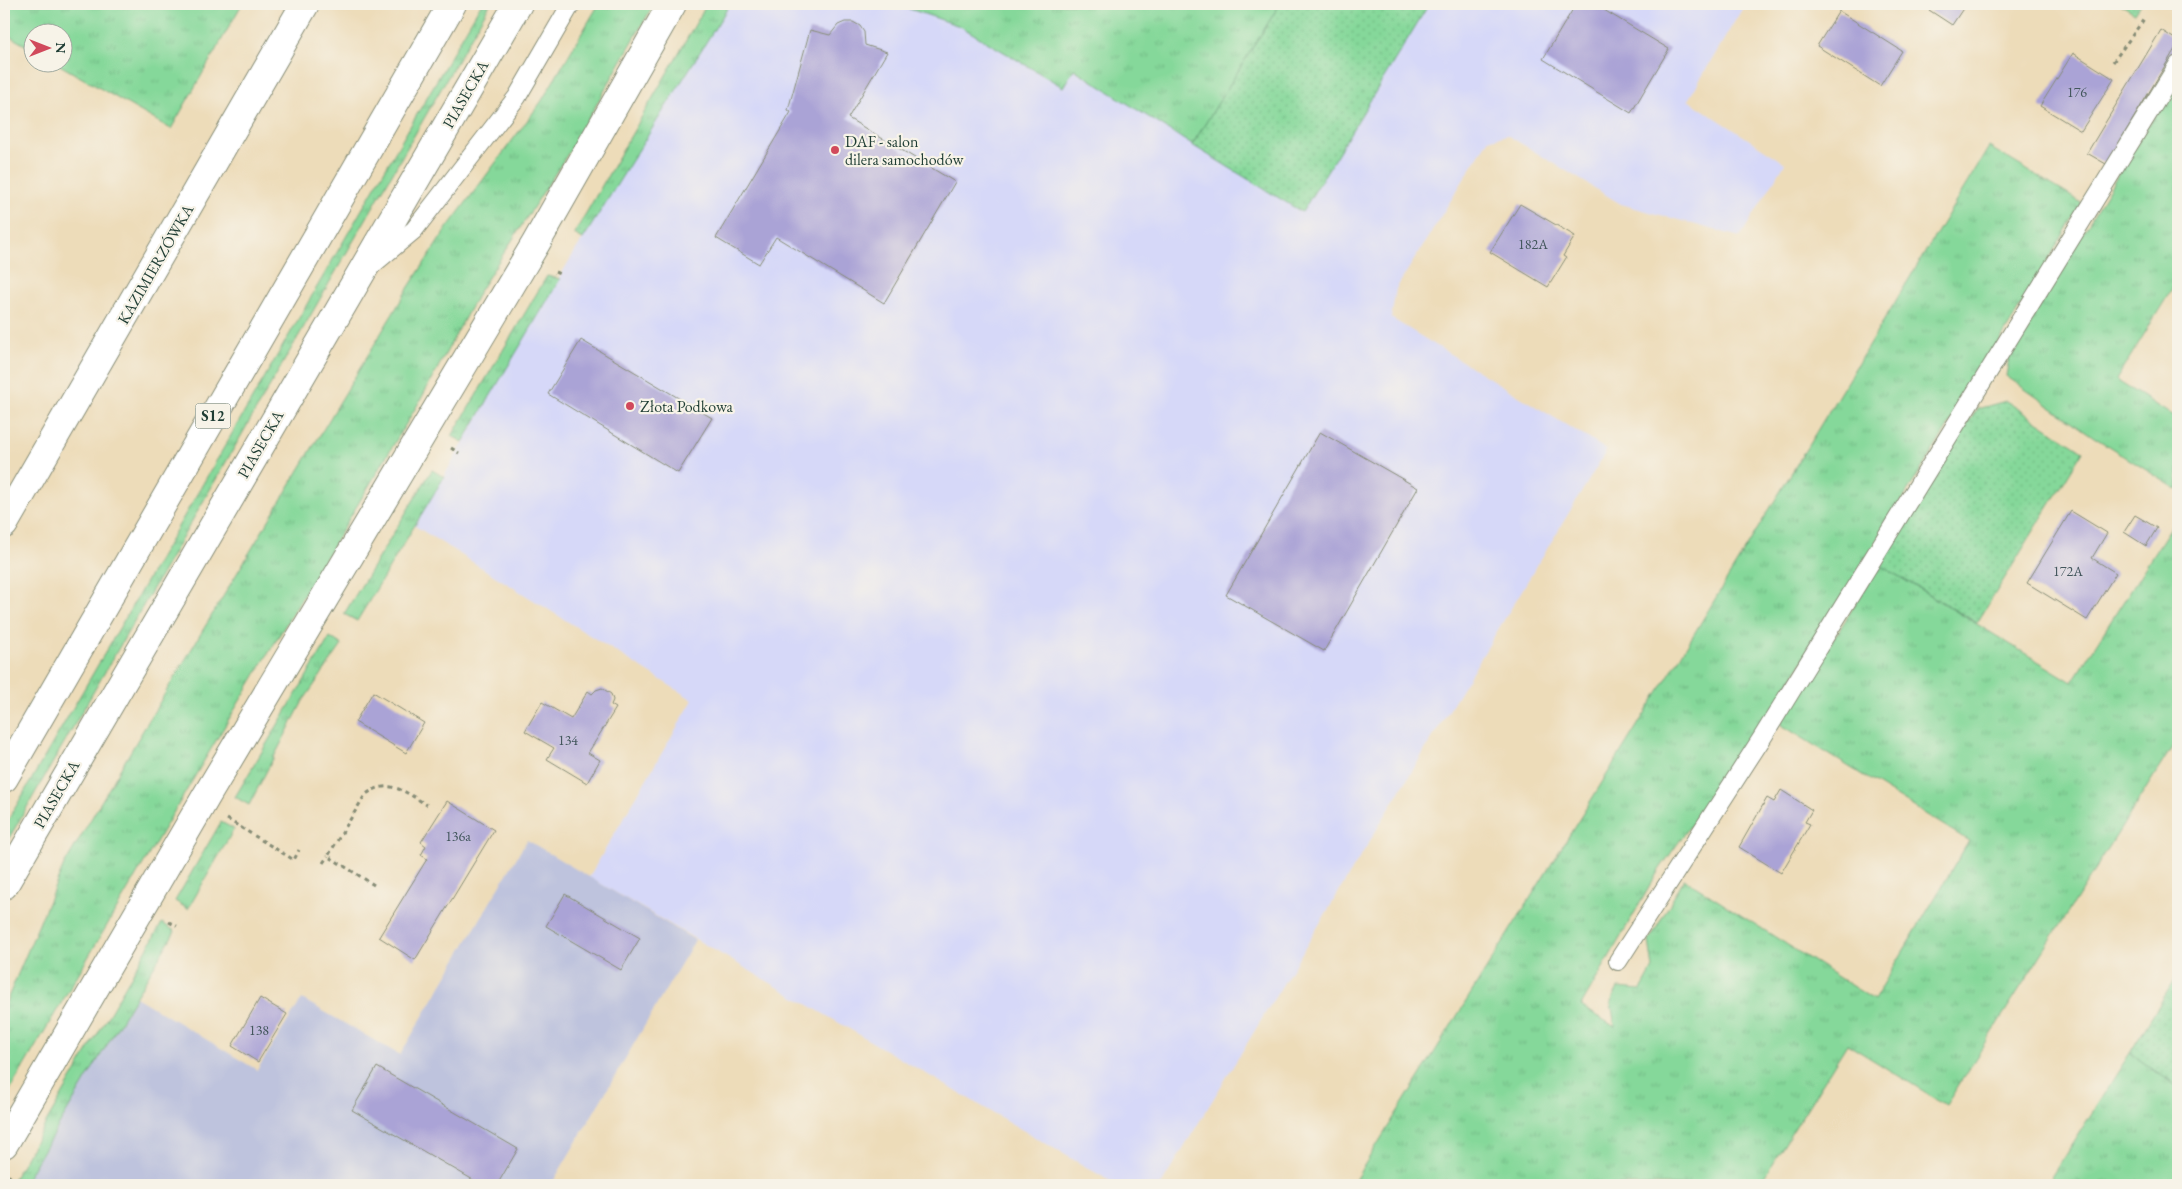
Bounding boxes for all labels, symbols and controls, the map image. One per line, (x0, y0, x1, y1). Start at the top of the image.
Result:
north arrow (22, 22, 72, 72)
text: N (52, 42, 70, 54)
street label: PIASECKA (438, 56, 494, 132)
house number: 176 (2067, 83, 2087, 101)
place label: DAF - salon dilera samochodów (845, 131, 964, 170)
marker: DAF - salon dilera samochodów (829, 144, 841, 156)
street label: KAZIMIERZÓWKA (113, 200, 199, 328)
house number: 182A (1518, 235, 1548, 253)
place label: Złota Podkowa (640, 396, 734, 417)
marker: Złota Podkowa (624, 400, 636, 412)
road number: S12 (196, 404, 230, 428)
street label: PIASECKA (233, 406, 289, 482)
house number: 172A (2053, 562, 2083, 580)
house number: 134 (558, 731, 578, 749)
street label: PIASECKA (29, 756, 85, 832)
house number: 136a (445, 827, 471, 845)
house number: 138 (249, 1021, 269, 1039)

